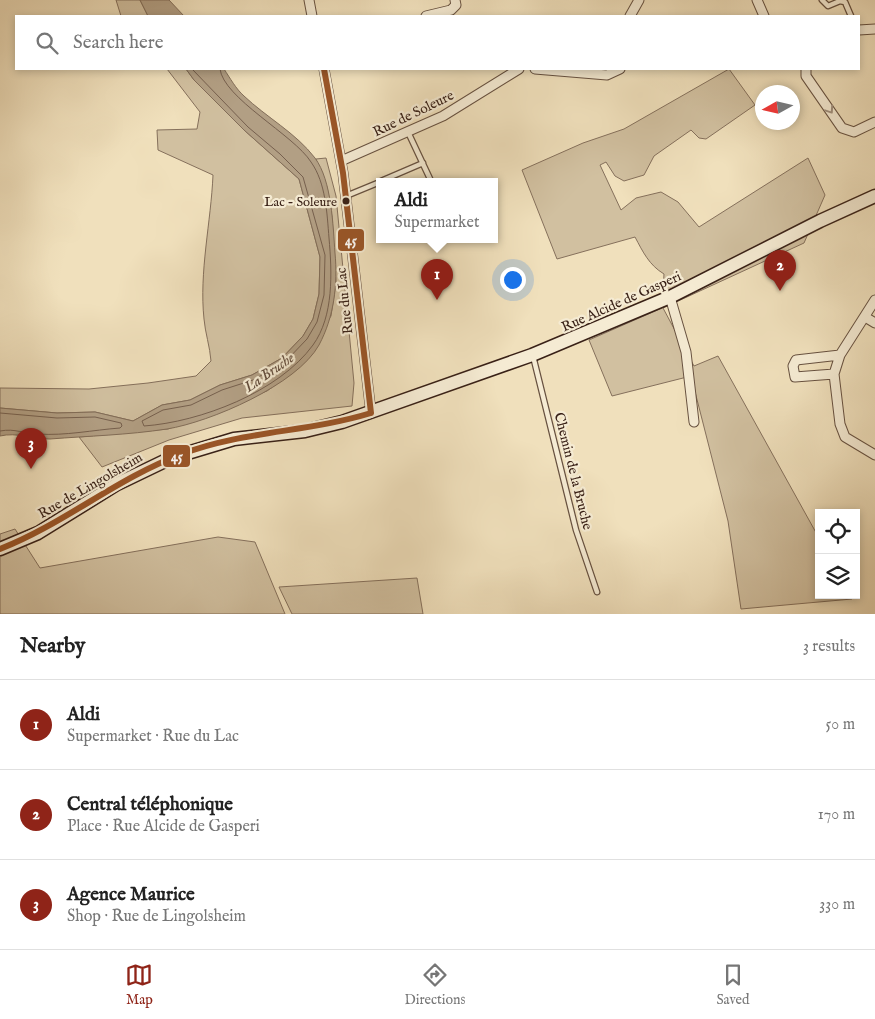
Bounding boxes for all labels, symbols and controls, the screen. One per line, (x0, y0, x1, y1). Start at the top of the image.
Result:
search box (15, 15, 860, 70)
icon: search (33, 29, 61, 57)
text: Search here (73, 31, 164, 55)
north arrow (755, 85, 800, 130)
street label: Rue de Soleure (370, 86, 457, 141)
one-way arrow (824, 105, 833, 114)
popup (376, 178, 498, 243)
text: Aldi (395, 189, 428, 213)
place label: Lac - Soleure (264, 194, 337, 211)
marker: Lac - Soleure (341, 196, 351, 206)
text: Supermarket (395, 213, 479, 233)
line badge: 45 (337, 228, 365, 252)
text: 45 (345, 232, 357, 250)
pin: 2 (764, 250, 796, 291)
pin: 1 (421, 259, 453, 300)
street label: Rue du Lac (333, 267, 357, 335)
your location (500, 267, 526, 293)
street label: Rue Alcide de Gasperi (559, 267, 684, 336)
water label: La Bruche (240, 348, 298, 397)
street label: Chemin de la Bruche (550, 411, 596, 532)
pin: 3 (15, 428, 47, 469)
line badge: 45 (162, 444, 191, 468)
text: 45 (171, 448, 183, 466)
street label: Rue de Lingolsheim (35, 449, 146, 523)
map controls (815, 509, 860, 599)
button: locate (815, 509, 860, 554)
button: layers (815, 554, 860, 599)
text: Nearby (20, 633, 85, 660)
text: 3 results (803, 637, 855, 657)
text: Aldi (67, 703, 100, 727)
text: 1 (33, 715, 39, 735)
text: 50 m (826, 715, 855, 735)
text: Supermarket · Rue du Lac (67, 727, 239, 747)
text: Central téléphonique (67, 793, 233, 817)
text: 2 (32, 805, 40, 825)
text: 170 m (818, 805, 855, 825)
text: Place · Rue Alcide de Gasperi (67, 817, 260, 837)
text: Agence Maurice (67, 883, 195, 907)
text: 3 (33, 895, 39, 915)
text: 330 m (819, 895, 855, 915)
text: Shop · Rue de Lingolsheim (67, 907, 246, 927)
tab: Map (125, 961, 153, 1009)
tab: Directions (404, 961, 465, 1009)
tab: Saved (716, 961, 749, 1009)

